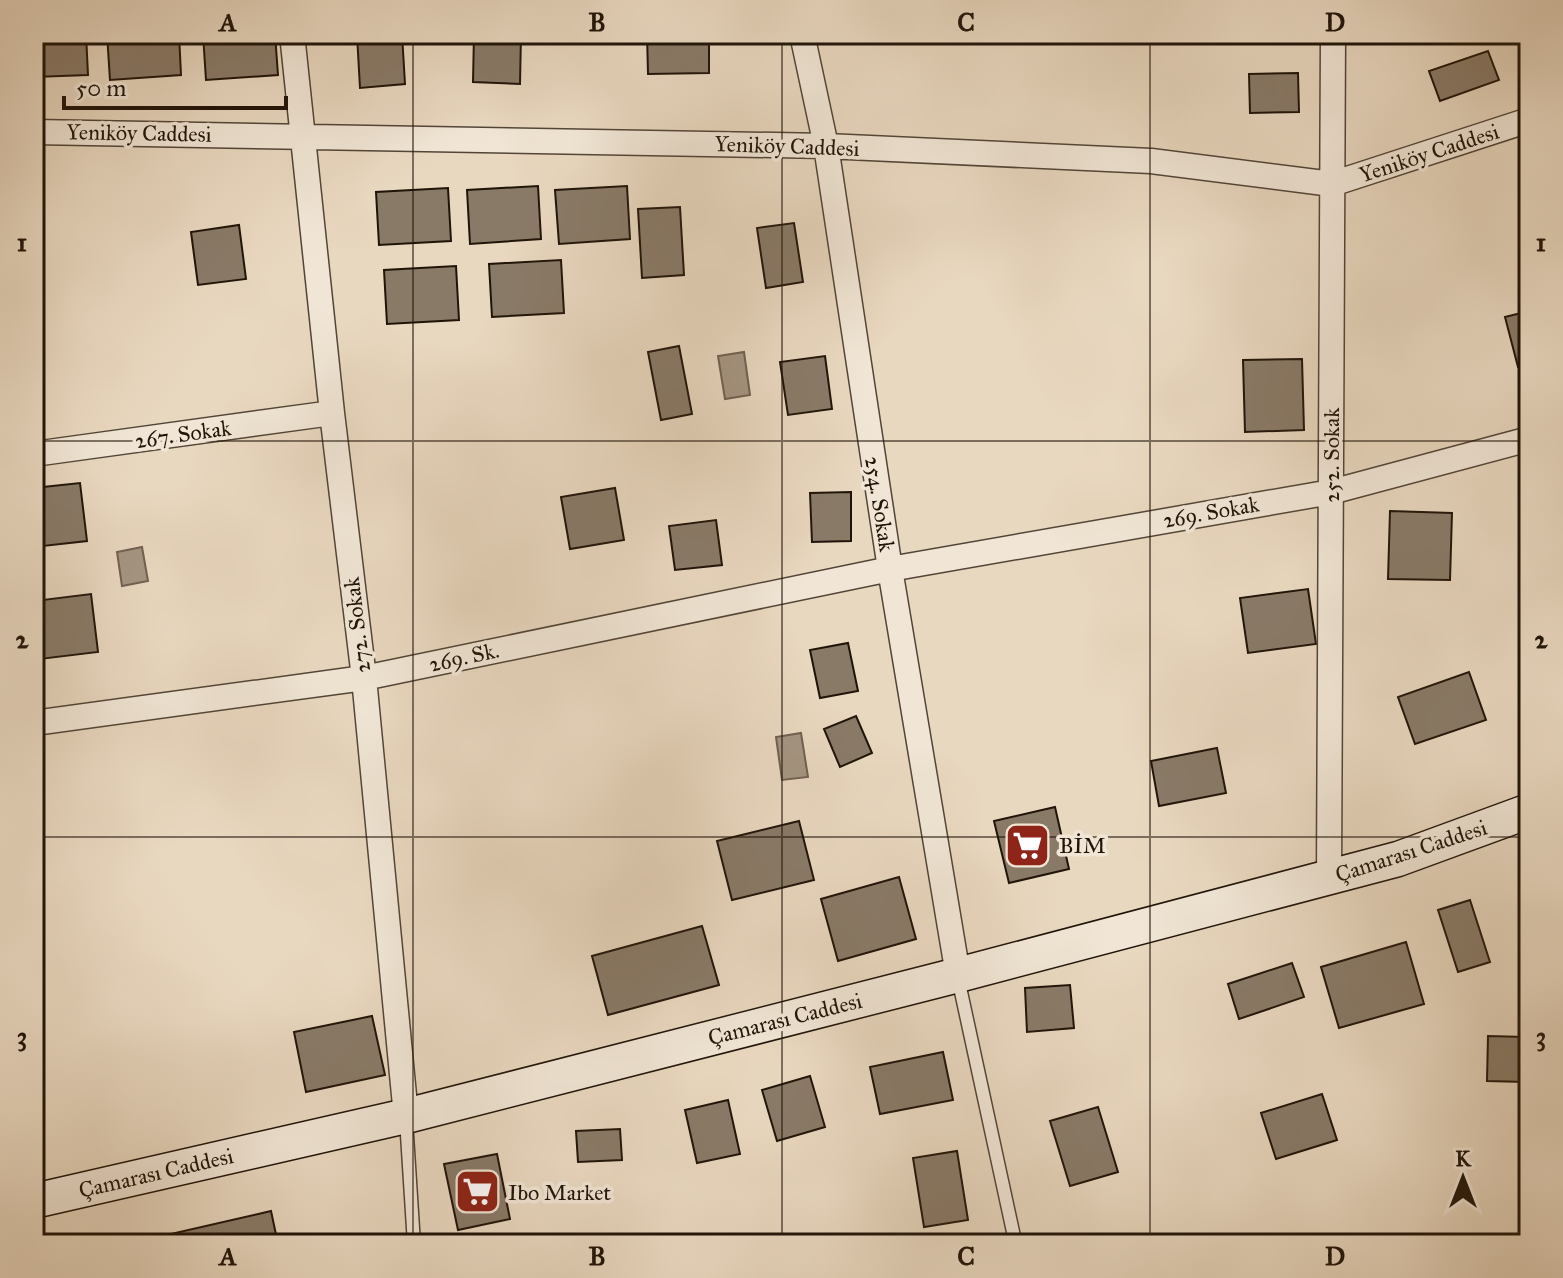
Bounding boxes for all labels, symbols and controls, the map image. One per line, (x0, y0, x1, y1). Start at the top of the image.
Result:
text: A (217, 6, 237, 38)
text: B (588, 6, 606, 38)
text: C (957, 6, 975, 38)
text: D (1325, 6, 1345, 38)
scale bar (64, 60, 286, 110)
text: 50 m (76, 73, 126, 103)
street label: Yeniköy Caddesi (66, 118, 212, 148)
street label: Yeniköy Caddesi (1356, 118, 1502, 188)
street label: Yeniköy Caddesi (714, 130, 860, 162)
text: 1 (17, 226, 27, 258)
text: 1 (1536, 226, 1546, 258)
street label: 252. Sokak (1318, 407, 1345, 503)
street label: 267. Sokak (133, 414, 233, 454)
street label: 254. Sokak (859, 455, 901, 554)
street label: 269. Sokak (1161, 490, 1262, 534)
street label: 272. Sokak (338, 575, 376, 674)
text: 2 (16, 623, 30, 655)
text: 2 (1535, 623, 1549, 655)
street label: 269. Sk. (427, 636, 501, 678)
street label: Çamarası Caddesi (1332, 814, 1490, 888)
supermarket icon: BİM (1004, 821, 1052, 869)
place label: BİM (1059, 832, 1106, 859)
street label: Çamarası Caddesi (705, 987, 865, 1051)
text: 3 (17, 1020, 27, 1052)
text: 3 (1536, 1020, 1546, 1052)
north arrow (1423, 1138, 1503, 1218)
street label: Çamarası Caddesi (76, 1142, 236, 1204)
text: K (1455, 1145, 1472, 1172)
supermarket icon: Ibo Market (453, 1168, 501, 1216)
place label: Ibo Market (508, 1179, 611, 1206)
text: A (217, 1240, 237, 1272)
text: B (588, 1240, 606, 1272)
text: C (957, 1240, 975, 1272)
text: D (1325, 1240, 1345, 1272)

